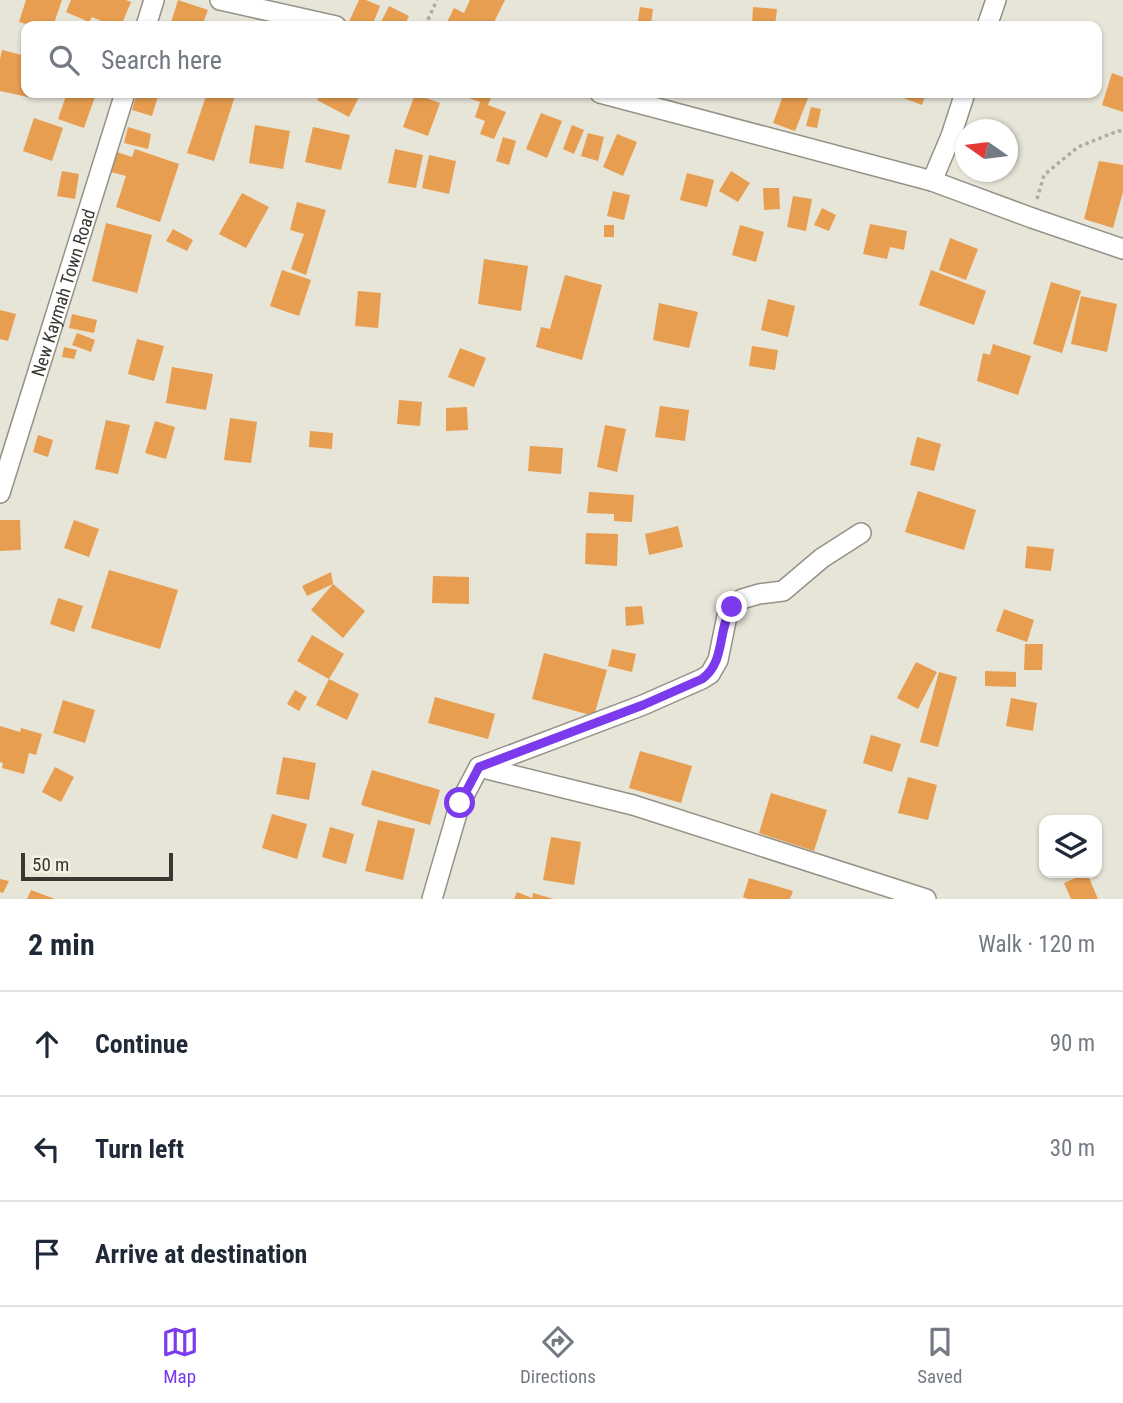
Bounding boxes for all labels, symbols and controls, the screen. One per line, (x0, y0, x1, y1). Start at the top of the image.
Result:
search box (21, 21, 1102, 98)
icon: search (45, 41, 83, 79)
text: Search here (101, 45, 222, 75)
north arrow (955, 119, 1018, 182)
street label: New Kaymah Town Road (27, 206, 99, 379)
route end (716, 591, 747, 622)
route start (444, 787, 475, 818)
map controls (1039, 815, 1102, 878)
button: layers (1039, 815, 1102, 878)
scale bar (21, 850, 173, 882)
text: 50 m (32, 853, 69, 876)
text: 2 min (28, 927, 95, 962)
text: Walk · 120 m (978, 931, 1095, 958)
icon: ahead (28, 1025, 66, 1063)
text: Continue (95, 1029, 188, 1059)
text: 90 m (1050, 1030, 1095, 1057)
icon: left (28, 1130, 66, 1168)
text: Turn left (95, 1134, 184, 1164)
text: 30 m (1050, 1135, 1095, 1162)
icon: arrive (28, 1235, 66, 1273)
text: Arrive at destination (95, 1239, 307, 1269)
tab: Map (161, 1323, 199, 1388)
tab: Directions (520, 1323, 596, 1388)
tab: Saved (917, 1323, 962, 1388)

